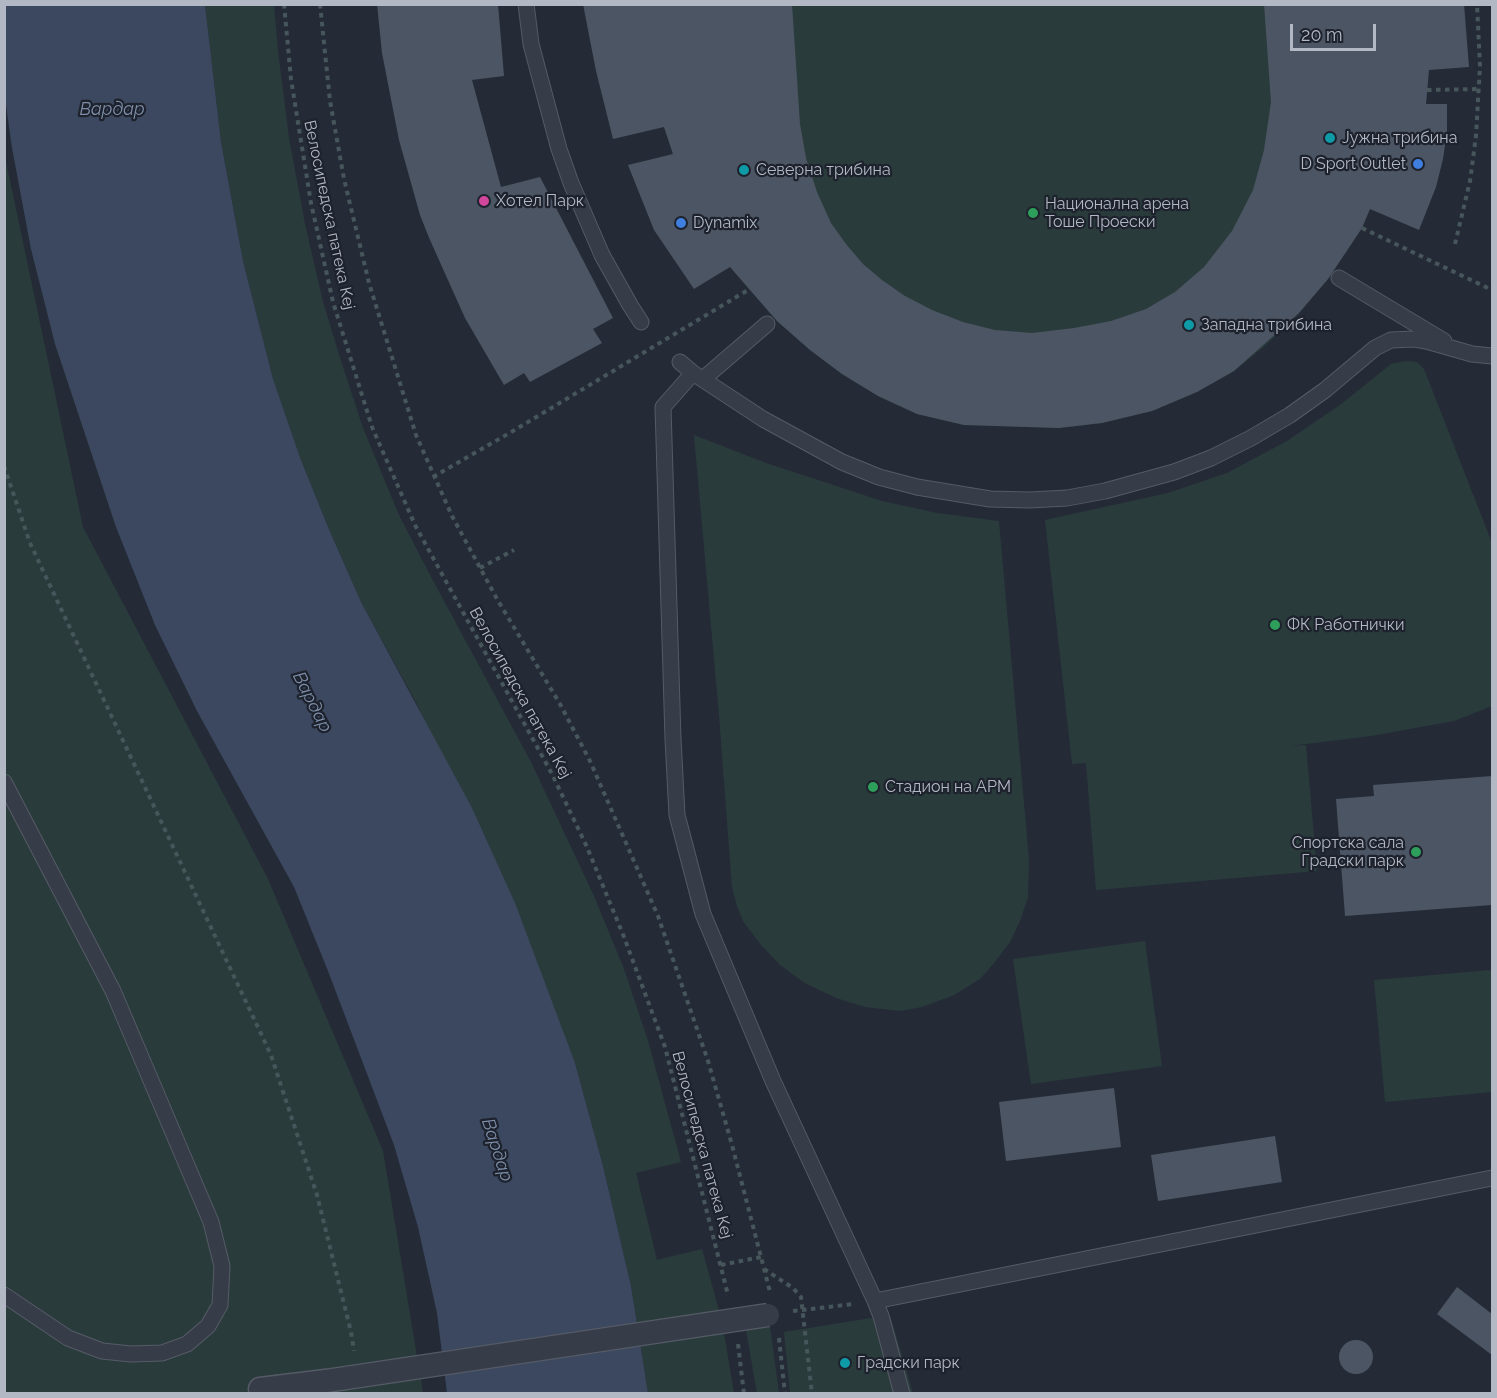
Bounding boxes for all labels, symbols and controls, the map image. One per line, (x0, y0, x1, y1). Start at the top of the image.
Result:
scale bar (1293, 12, 1378, 50)
text: 20 m (1301, 24, 1343, 45)
water label: Вардар (79, 99, 145, 121)
street label: Велосипедска патека Кеј (300, 119, 358, 311)
place label: Јужна трибина (1342, 128, 1457, 148)
marker: Јужна трибина (1323, 131, 1337, 145)
place label: D Sport Outlet (1300, 154, 1406, 174)
marker: D Sport Outlet (1411, 157, 1425, 171)
place label: Северна трибина (756, 160, 891, 180)
marker: Северна трибина (737, 163, 751, 177)
place label: Хотел Парк (496, 191, 584, 211)
marker: Хотел Парк (477, 194, 491, 208)
place label: Национална арена Тоше Проески (1045, 194, 1189, 232)
marker: Национална арена Тоше Проески (1026, 206, 1040, 220)
place label: Dynamix (693, 213, 757, 233)
marker: Dynamix (674, 216, 688, 230)
place label: Западна трибина (1201, 315, 1332, 335)
marker: Западна трибина (1182, 318, 1196, 332)
street label: Велосипедска патека Кеј (465, 604, 575, 782)
place label: ФК Работнички (1287, 615, 1405, 635)
marker: ФК Работнички (1268, 618, 1282, 632)
water label: Вардар (288, 668, 336, 736)
place label: Стадион на АРМ (885, 777, 1011, 797)
marker: Стадион на АРМ (866, 780, 880, 794)
place label: Спортска сала Градски парк (1292, 833, 1404, 871)
marker: Спортска сала Градски парк (1409, 845, 1423, 859)
street label: Велосипедска патека Кеј (668, 1049, 736, 1241)
water label: Вардар (477, 1116, 517, 1184)
place label: Градски парк (857, 1353, 960, 1373)
marker: Градски парк (838, 1356, 852, 1370)

